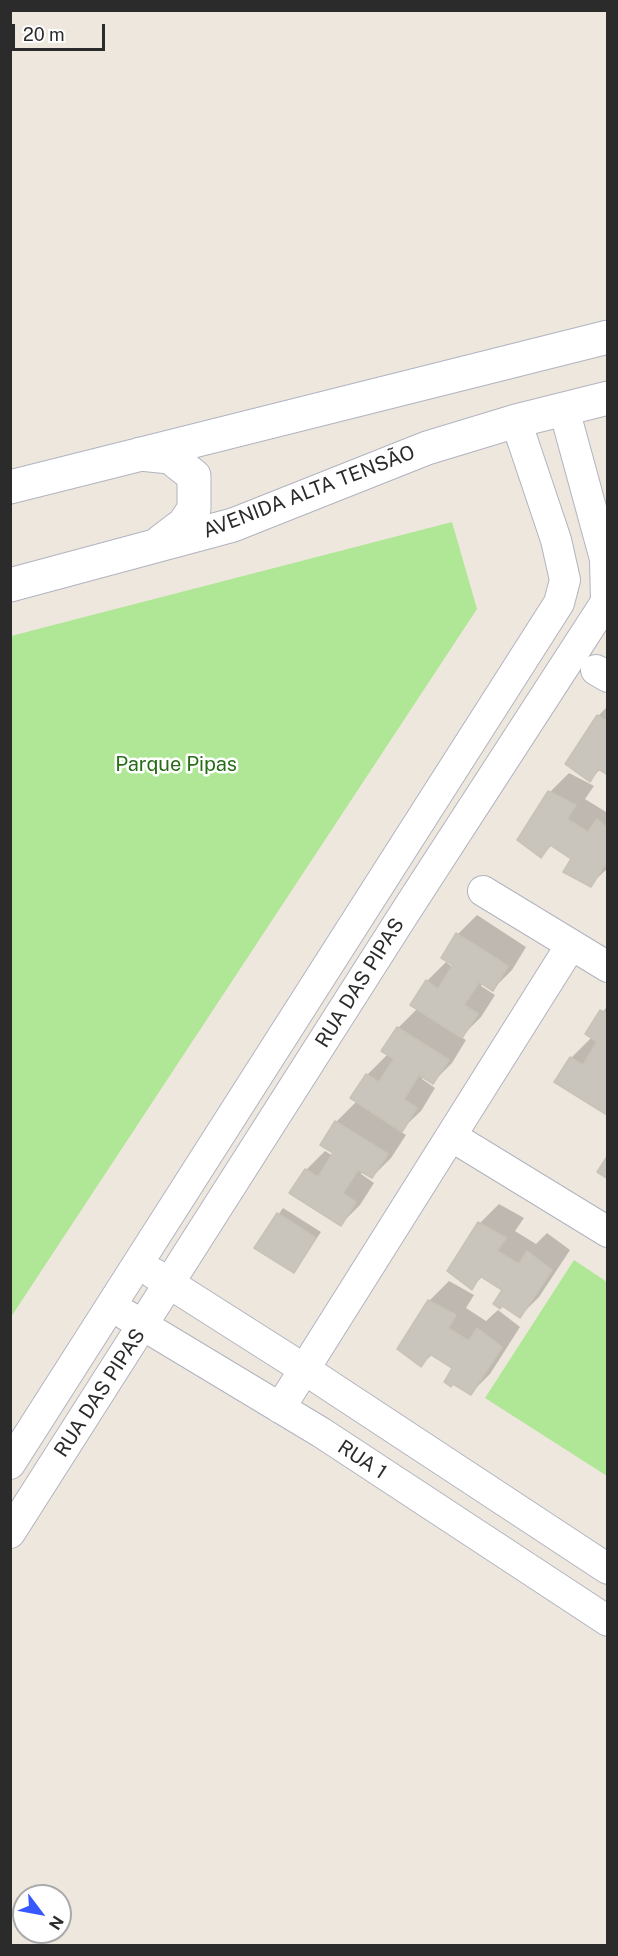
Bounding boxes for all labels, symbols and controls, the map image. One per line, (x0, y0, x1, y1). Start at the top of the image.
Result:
scale bar (15, 12, 108, 50)
text: 20 m (23, 24, 65, 45)
street label: AVENIDA ALTA TENSÃO (200, 441, 418, 543)
park label: Parque Pipas (115, 753, 237, 777)
street label: RUA DAS PIPAS (311, 914, 409, 1052)
street label: RUA DAS PIPAS (50, 1324, 150, 1462)
street label: RUA 1 (333, 1435, 391, 1485)
north arrow (12, 1884, 72, 1944)
text: N (45, 1912, 67, 1933)

